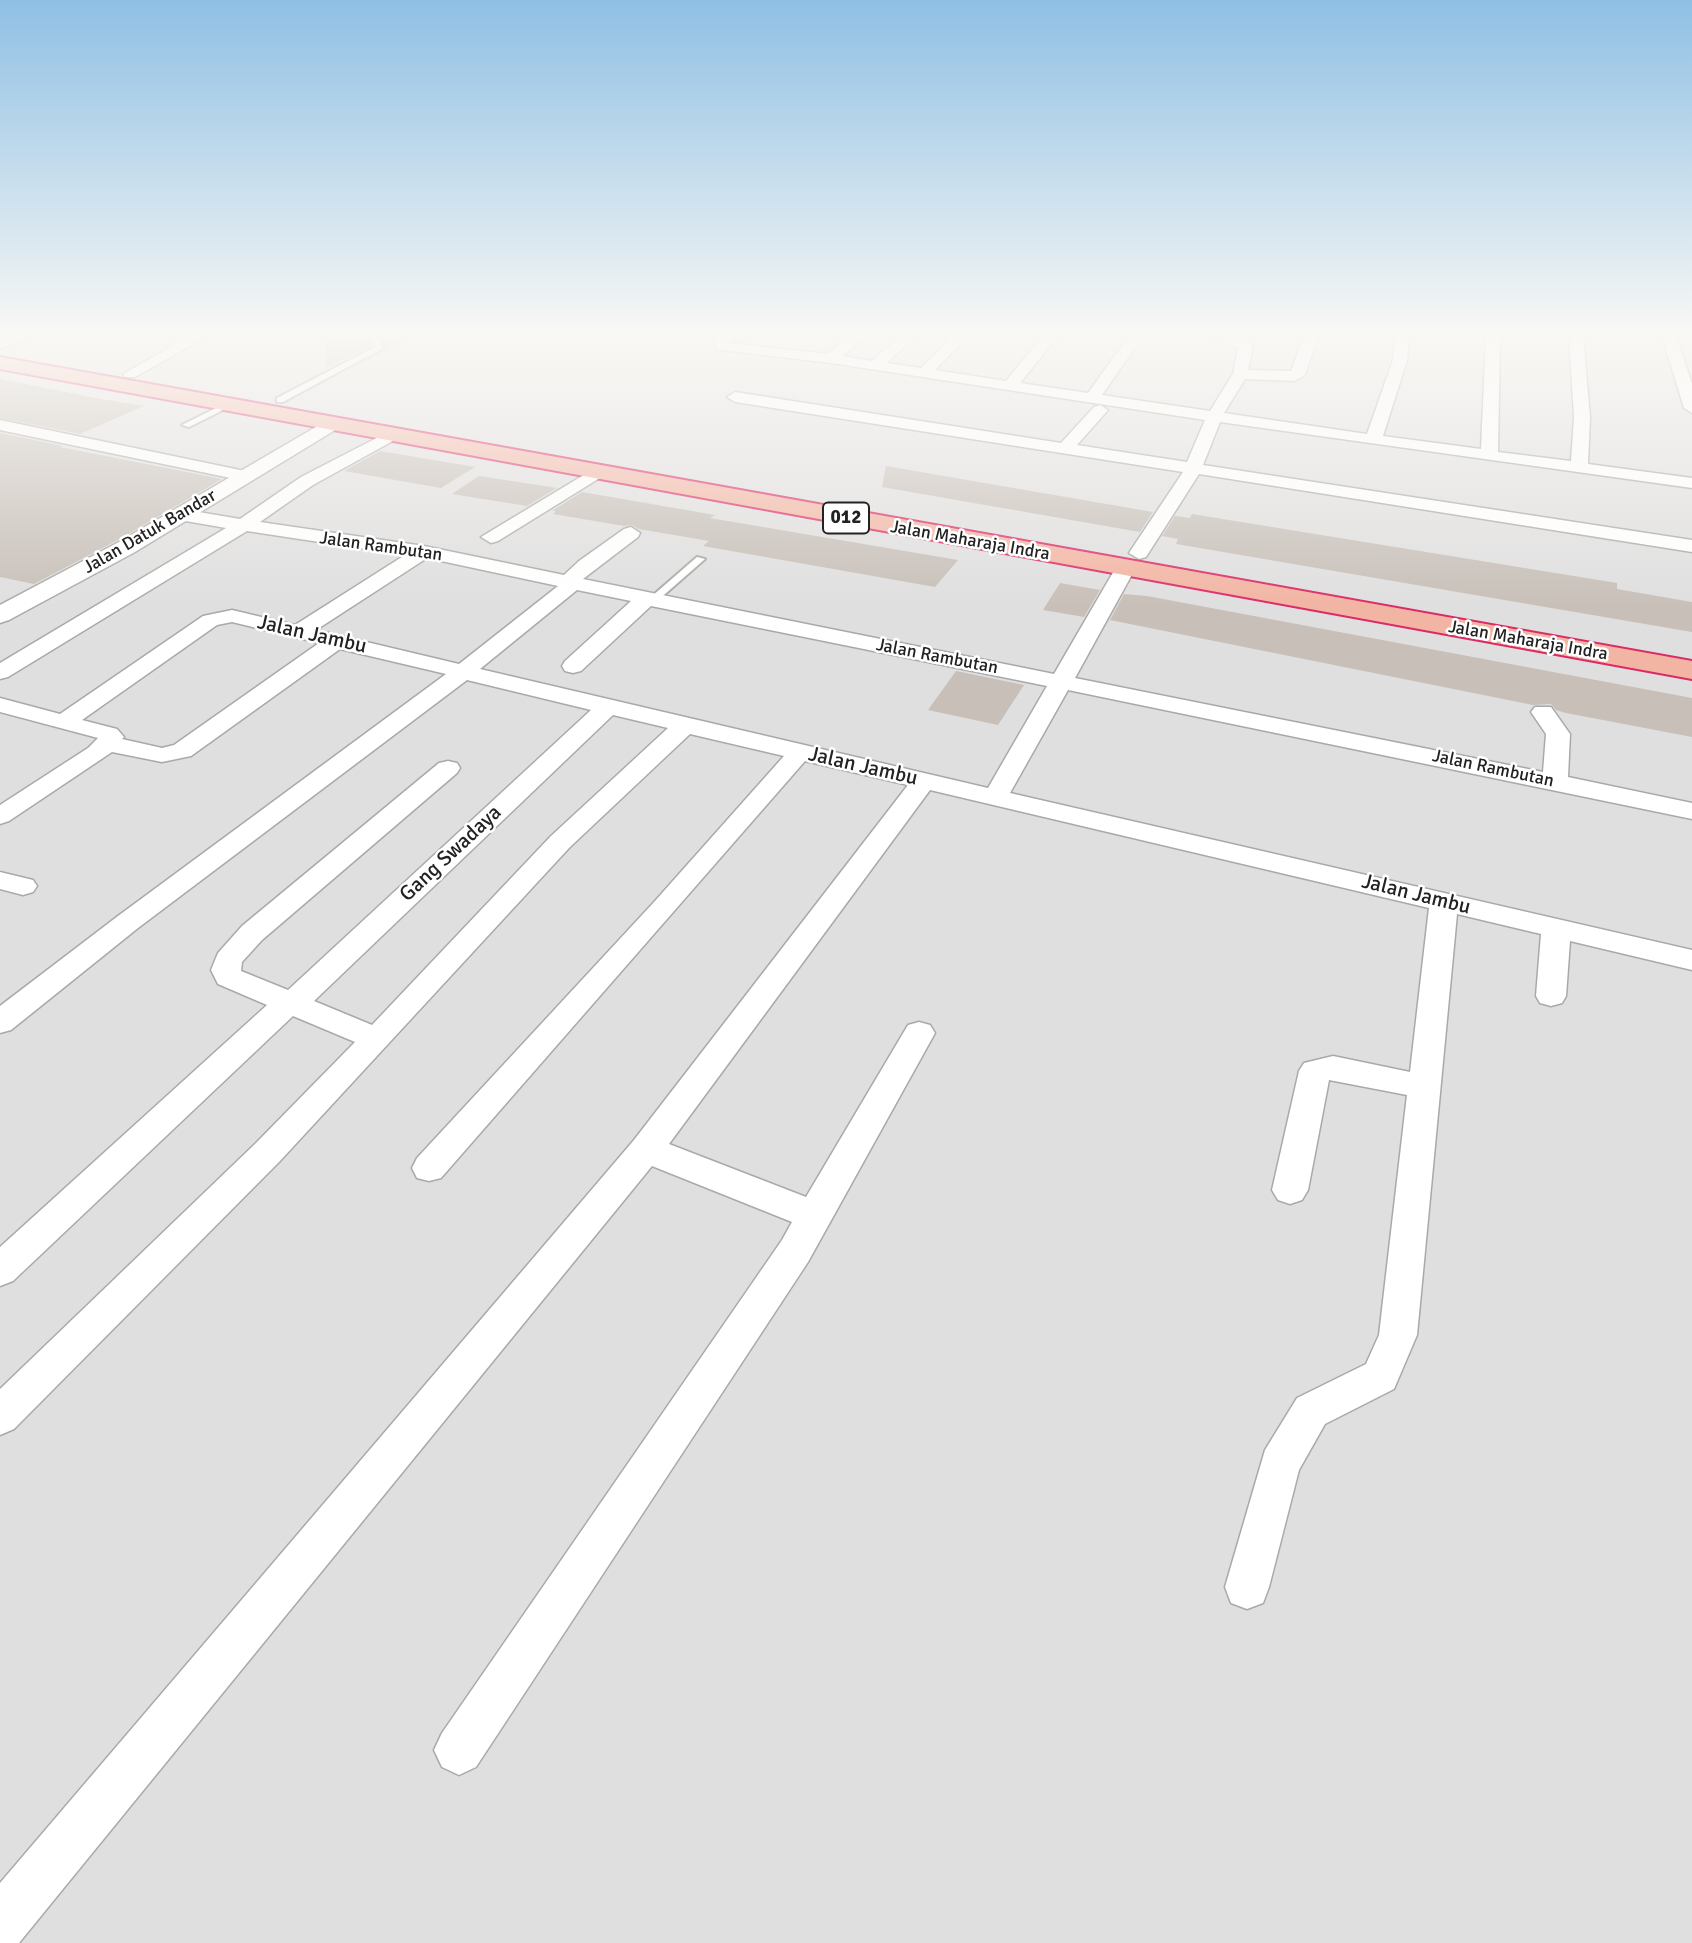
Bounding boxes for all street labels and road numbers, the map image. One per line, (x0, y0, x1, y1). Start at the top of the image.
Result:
street label: Jalan Datuk Bandar (80, 485, 220, 579)
road number: 012 (823, 503, 869, 534)
street label: Jalan Maharaja Indra (889, 516, 1051, 566)
street label: Jalan Rambutan (318, 528, 444, 566)
street label: Jalan Jambu (255, 610, 369, 660)
street label: Jalan Maharaja Indra (1447, 616, 1609, 666)
street label: Jalan Rambutan (874, 635, 1000, 679)
street label: Jalan Jambu (806, 742, 920, 792)
street label: Jalan Rambutan (1430, 746, 1556, 792)
street label: Gang Swadaya (395, 801, 507, 907)
street label: Jalan Jambu (1359, 869, 1473, 921)

